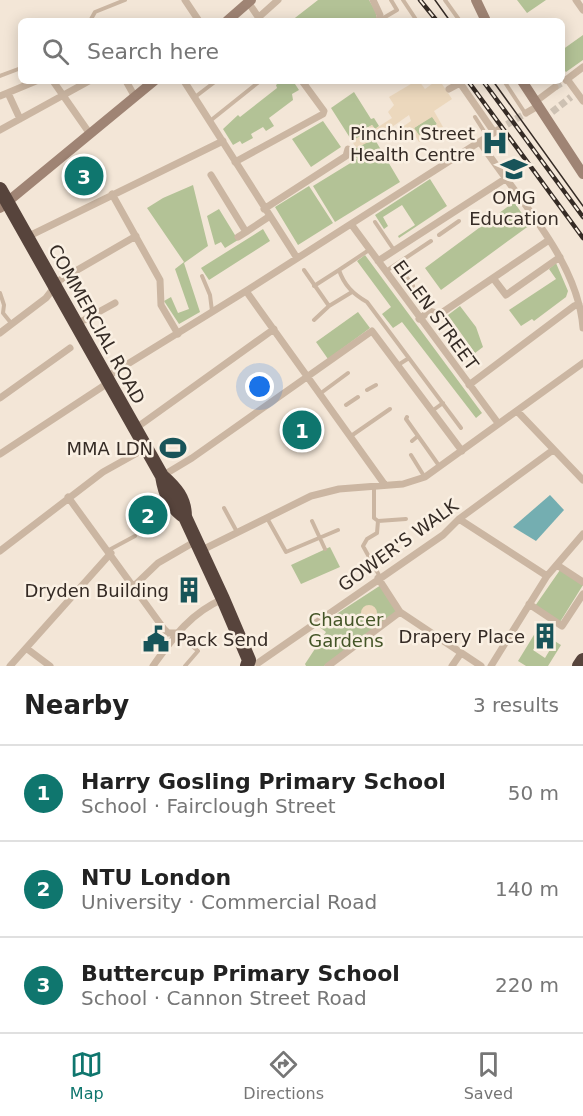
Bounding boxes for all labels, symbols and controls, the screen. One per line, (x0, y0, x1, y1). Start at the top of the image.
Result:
search box (18, 18, 565, 84)
icon: search (39, 35, 72, 68)
text: Search here (87, 39, 219, 64)
place label: Pinchin Street Health Centre (350, 123, 475, 165)
hospital icon: Pinchin Street Health Centre (480, 128, 510, 158)
pin: 3 (64, 154, 104, 198)
school or university icon: OMG Education (499, 154, 529, 184)
place label: OMG Education (469, 187, 559, 229)
street label: COMMERCIAL ROAD (44, 241, 150, 407)
street label: ELLEN STREET (389, 256, 483, 375)
your location (245, 372, 274, 401)
pin: 1 (282, 408, 322, 452)
sports icon: MMA LDN (158, 433, 188, 463)
place label: MMA LDN (67, 438, 153, 459)
pin: 2 (128, 492, 168, 538)
street label: GOWER'S WALK (334, 494, 463, 595)
building icon: Dryden Building (174, 575, 204, 605)
place label: Dryden Building (24, 580, 169, 601)
park label: Chaucer Gardens (308, 609, 384, 651)
building icon: Drapery Place (530, 621, 560, 651)
public building icon: Pack Send (141, 624, 171, 654)
place label: Drapery Place (399, 626, 525, 647)
place label: Pack Send (176, 629, 268, 650)
text: Nearby (24, 690, 129, 720)
text: 3 results (473, 693, 559, 717)
text: Harry Gosling Primary School (81, 769, 446, 794)
text: 1 (37, 781, 50, 805)
text: 50 m (508, 781, 559, 805)
text: School · Fairclough Street (81, 794, 336, 818)
text: NTU London (81, 865, 231, 890)
text: 2 (37, 877, 50, 901)
text: 140 m (495, 877, 559, 901)
text: University · Commercial Road (81, 890, 377, 914)
text: Buttercup Primary School (81, 961, 400, 986)
text: 3 (37, 973, 50, 997)
text: 220 m (495, 973, 559, 997)
text: School · Cannon Street Road (81, 986, 367, 1010)
tab: Map (70, 1048, 104, 1103)
tab: Directions (243, 1048, 324, 1103)
tab: Saved (464, 1048, 513, 1103)

